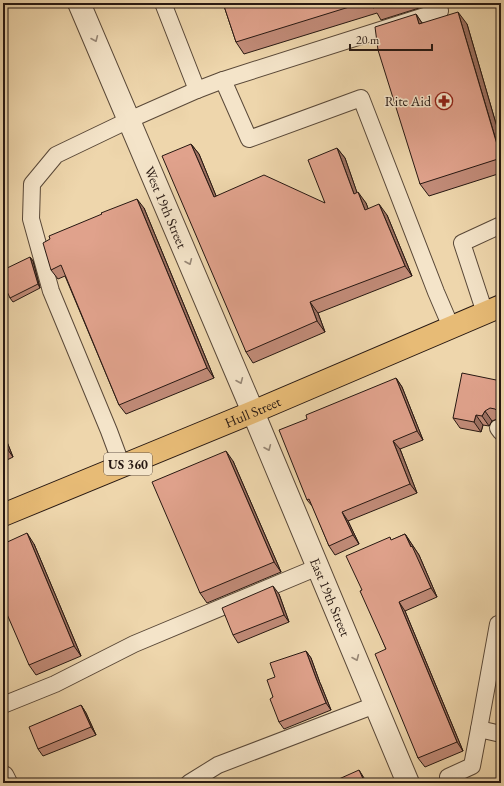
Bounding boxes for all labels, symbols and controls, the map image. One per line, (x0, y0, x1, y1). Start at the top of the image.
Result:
scale bar (350, 26, 432, 52)
text: 20 m (356, 32, 380, 48)
one-way arrow (90, 35, 98, 42)
pharmacy icon: Rite Aid (434, 91, 454, 111)
place label: Rite Aid (385, 92, 432, 110)
street label: West 19th Street (141, 164, 192, 252)
one-way arrow (185, 258, 193, 265)
one-way arrow (236, 378, 244, 385)
street label: Hull Street (222, 392, 284, 432)
one-way arrow (264, 444, 272, 451)
road number: US 360 (104, 453, 152, 475)
street label: East 19th Street (306, 555, 355, 640)
one-way arrow (351, 655, 359, 662)

